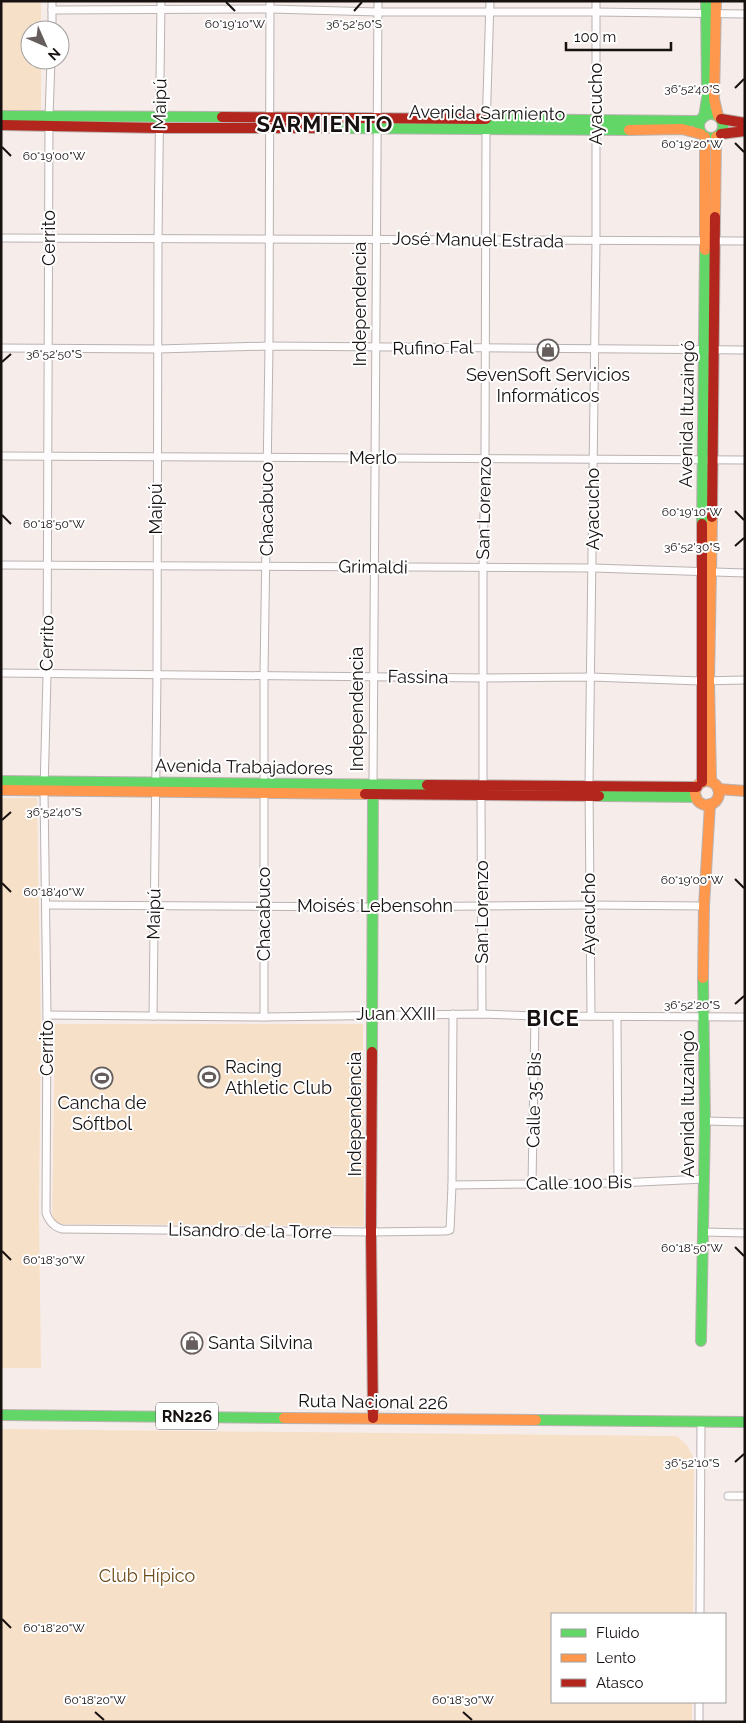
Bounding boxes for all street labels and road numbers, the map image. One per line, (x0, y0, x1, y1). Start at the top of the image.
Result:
street label: Ayacucho (585, 62, 606, 145)
street label: Maipú (149, 78, 170, 130)
street label: Avenida Sarmiento (409, 101, 566, 124)
street label: Cerrito (38, 210, 59, 266)
street label: José Manuel Estrada (392, 228, 564, 251)
street label: Independencia (349, 242, 370, 366)
street label: Rufino Fal (392, 336, 474, 359)
street label: Avenida Ituzaingó (675, 340, 698, 488)
street label: Merlo (349, 447, 397, 468)
street label: San Lorenzo (472, 456, 495, 560)
street label: Chacabuco (256, 461, 277, 556)
street label: Ayacucho (582, 467, 603, 550)
street label: Maipú (145, 483, 166, 535)
street label: Grimaldi (338, 555, 408, 578)
street label: Cerrito (36, 614, 57, 671)
street label: Independencia (346, 647, 367, 771)
street label: Fassina (387, 665, 449, 688)
street label: Avenida Trabajadores (155, 754, 334, 779)
street label: San Lorenzo (471, 860, 492, 964)
street label: Chacabuco (253, 866, 274, 961)
street label: Ayacucho (578, 872, 599, 955)
street label: Maipú (143, 888, 164, 940)
street label: Moisés Lebensohn (297, 895, 453, 916)
street label: Juan XXIII (356, 1003, 436, 1024)
street label: Cerrito (36, 1020, 57, 1076)
street label: Avenida Ituzaingó (677, 1030, 698, 1178)
street label: Independencia (344, 1052, 365, 1176)
street label: Calle 35 Bis (522, 1052, 545, 1148)
street label: Calle 100 Bis (526, 1171, 632, 1194)
street label: Lisandro de la Torre (168, 1219, 332, 1242)
street label: Ruta Nacional 226 (298, 1390, 448, 1413)
road number: RN226 (156, 1402, 218, 1430)

